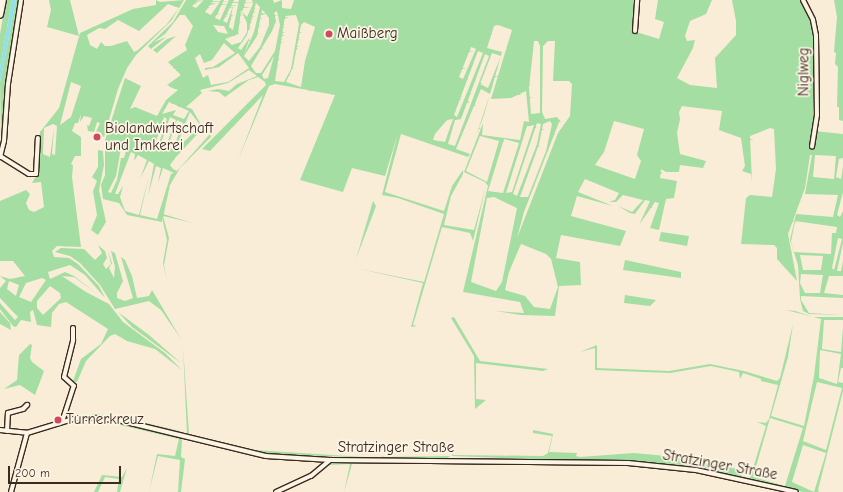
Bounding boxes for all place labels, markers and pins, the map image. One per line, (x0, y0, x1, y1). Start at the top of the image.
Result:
place label: Maißberg (337, 25, 398, 43)
marker: Maißberg (324, 29, 334, 39)
place label: Biolandwirtschaft und Imkerei (105, 119, 213, 154)
marker: Biolandwirtschaft und Imkerei (92, 132, 102, 142)
place label: Turnerkreuz (66, 411, 144, 429)
marker: Turnerkreuz (53, 415, 63, 425)

